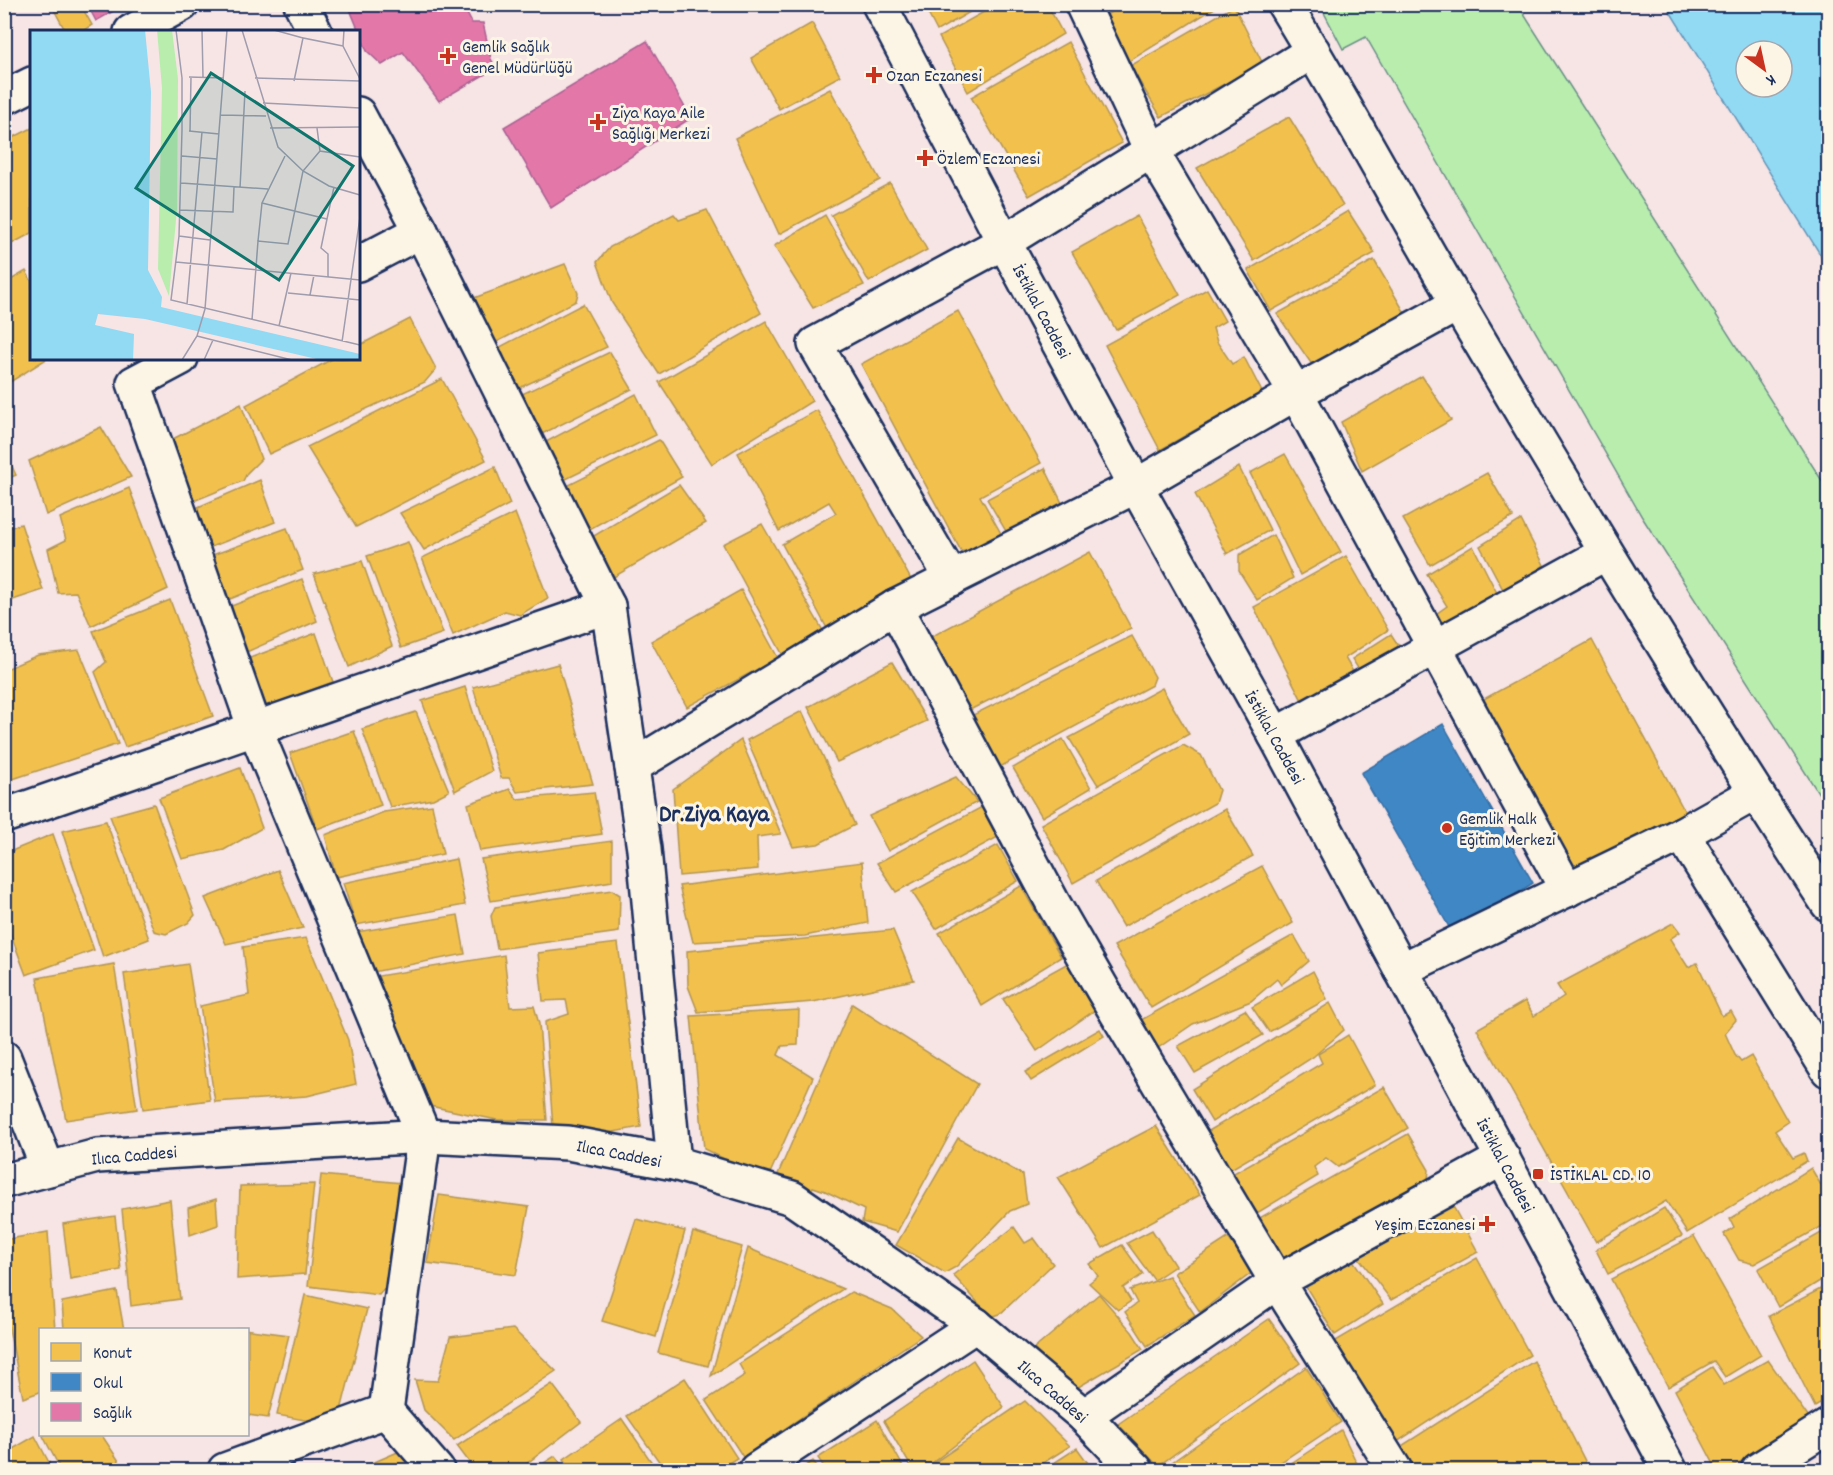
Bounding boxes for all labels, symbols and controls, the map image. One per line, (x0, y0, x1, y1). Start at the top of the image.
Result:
inset map (30, 30, 360, 360)
place label: Gemlik Sağlık Genel Müdürlüğü (462, 36, 573, 82)
north arrow (1734, 39, 1794, 99)
marker: Gemlik Sağlık Genel Müdürlüğü (439, 47, 457, 65)
place label: Ozan Eczanesi (886, 65, 982, 90)
marker: Ozan Eczanesi (867, 68, 881, 82)
text: K (1761, 68, 1780, 91)
place label: Ziya Kaya Aile Sağlığı Merkezi (612, 102, 710, 148)
marker: Ziya Kaya Aile Sağlığı Merkezi (589, 113, 607, 131)
place label: Özlem Eczanesi (937, 148, 1040, 173)
marker: Özlem Eczanesi (918, 151, 932, 165)
street label: İstiklal Caddesi (1004, 260, 1075, 364)
street label: İstiklal Caddesi (1237, 687, 1309, 790)
district label: Dr.Ziya Kaya (659, 799, 770, 833)
place label: Gemlik Halk Eğitim Merkezi (1459, 808, 1555, 854)
marker: Gemlik Halk Eğitim Merkezi (1440, 821, 1454, 835)
street label: İstiklal Caddesi (1468, 1114, 1539, 1218)
street label: Ilıca Caddesi (574, 1135, 663, 1176)
street label: Ilıca Caddesi (90, 1141, 178, 1174)
place label: İSTİKLAL CD. 10 (1550, 1164, 1651, 1189)
marker: İSTİKLAL CD. 10 (1531, 1167, 1545, 1181)
place label: Yeşim Eczanesi (1375, 1214, 1475, 1239)
marker: Yeşim Eczanesi (1480, 1217, 1494, 1231)
legend (39, 1328, 249, 1436)
text: Konut (93, 1342, 132, 1367)
street label: Ilıca Caddesi (1011, 1355, 1092, 1431)
text: Okul (93, 1372, 123, 1397)
text: Sağlık (93, 1402, 132, 1427)

